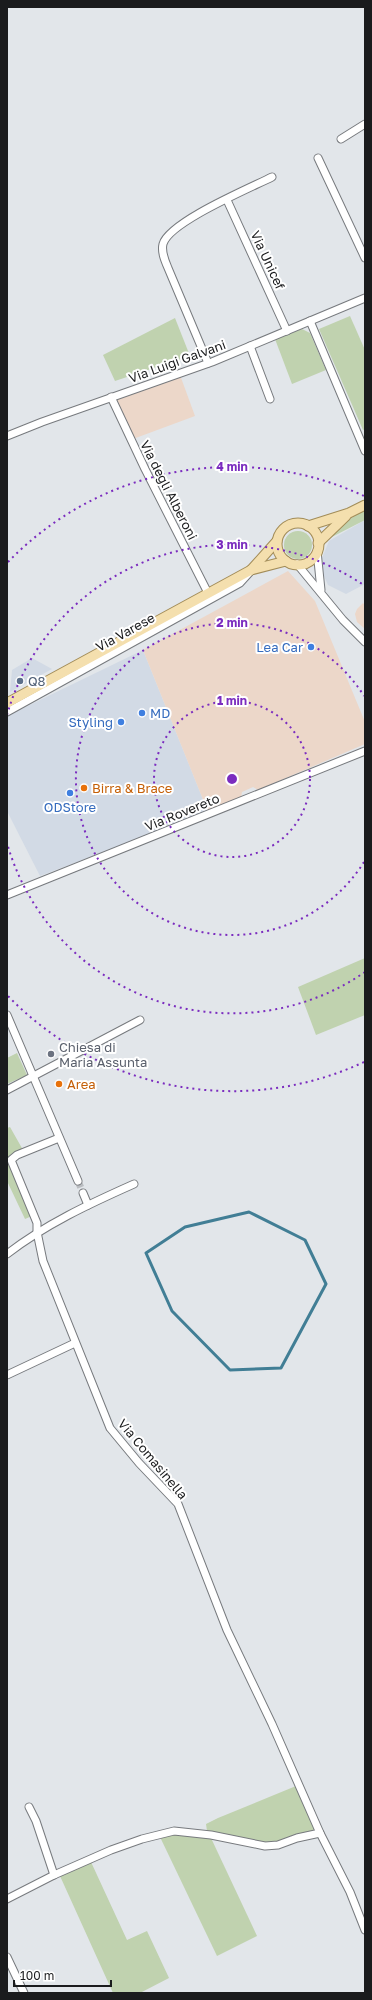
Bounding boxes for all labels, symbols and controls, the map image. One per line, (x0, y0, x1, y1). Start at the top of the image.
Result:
street label: Via Unicef (247, 228, 289, 292)
street label: Via Luigi Galvani (126, 336, 228, 386)
street label: Via degli Alberoni (137, 438, 201, 542)
text: 4 min (216, 459, 248, 474)
text: 3 min (216, 537, 248, 552)
street label: Via Varese (93, 609, 157, 655)
text: 2 min (216, 615, 248, 630)
place label: Lea Car (256, 639, 303, 655)
marker: Lea Car (306, 642, 316, 652)
place label: Q8 (28, 673, 46, 689)
marker: Q8 (15, 676, 25, 686)
text: 1 min (217, 693, 247, 708)
place label: MD (150, 705, 170, 721)
marker: MD (137, 708, 147, 718)
place label: Styling (69, 714, 113, 730)
marker: Styling (116, 717, 126, 727)
centre of rings (225, 772, 239, 786)
place label: Birra & Brace (92, 780, 172, 796)
marker: Birra & Brace (79, 783, 89, 793)
marker: ODStore (65, 788, 75, 798)
street label: Via Rovereto (142, 790, 222, 834)
place label: ODStore (44, 799, 96, 815)
place label: Chiesa di Maria Assunta (59, 1039, 147, 1070)
marker: Chiesa di Maria Assunta (46, 1049, 56, 1059)
place label: Area (67, 1076, 96, 1092)
marker: Area (54, 1079, 64, 1089)
street label: Via Comasinella (115, 1416, 191, 1502)
scale bar (14, 1962, 111, 1988)
text: 100 m (20, 1968, 54, 1983)

